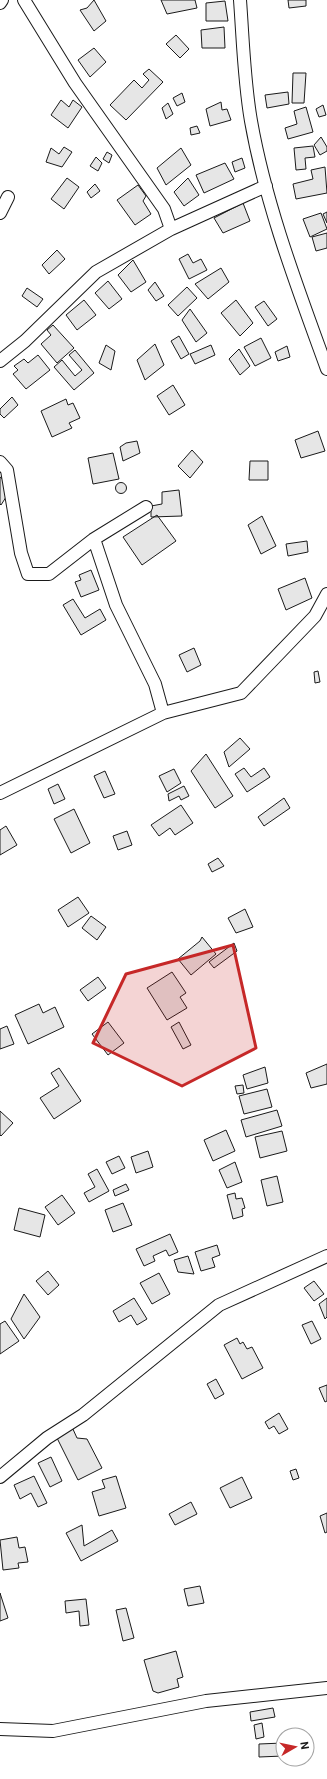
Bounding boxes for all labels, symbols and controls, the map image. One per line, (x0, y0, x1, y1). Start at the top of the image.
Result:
north arrow (275, 1727, 315, 1767)
text: N (297, 1741, 311, 1751)

